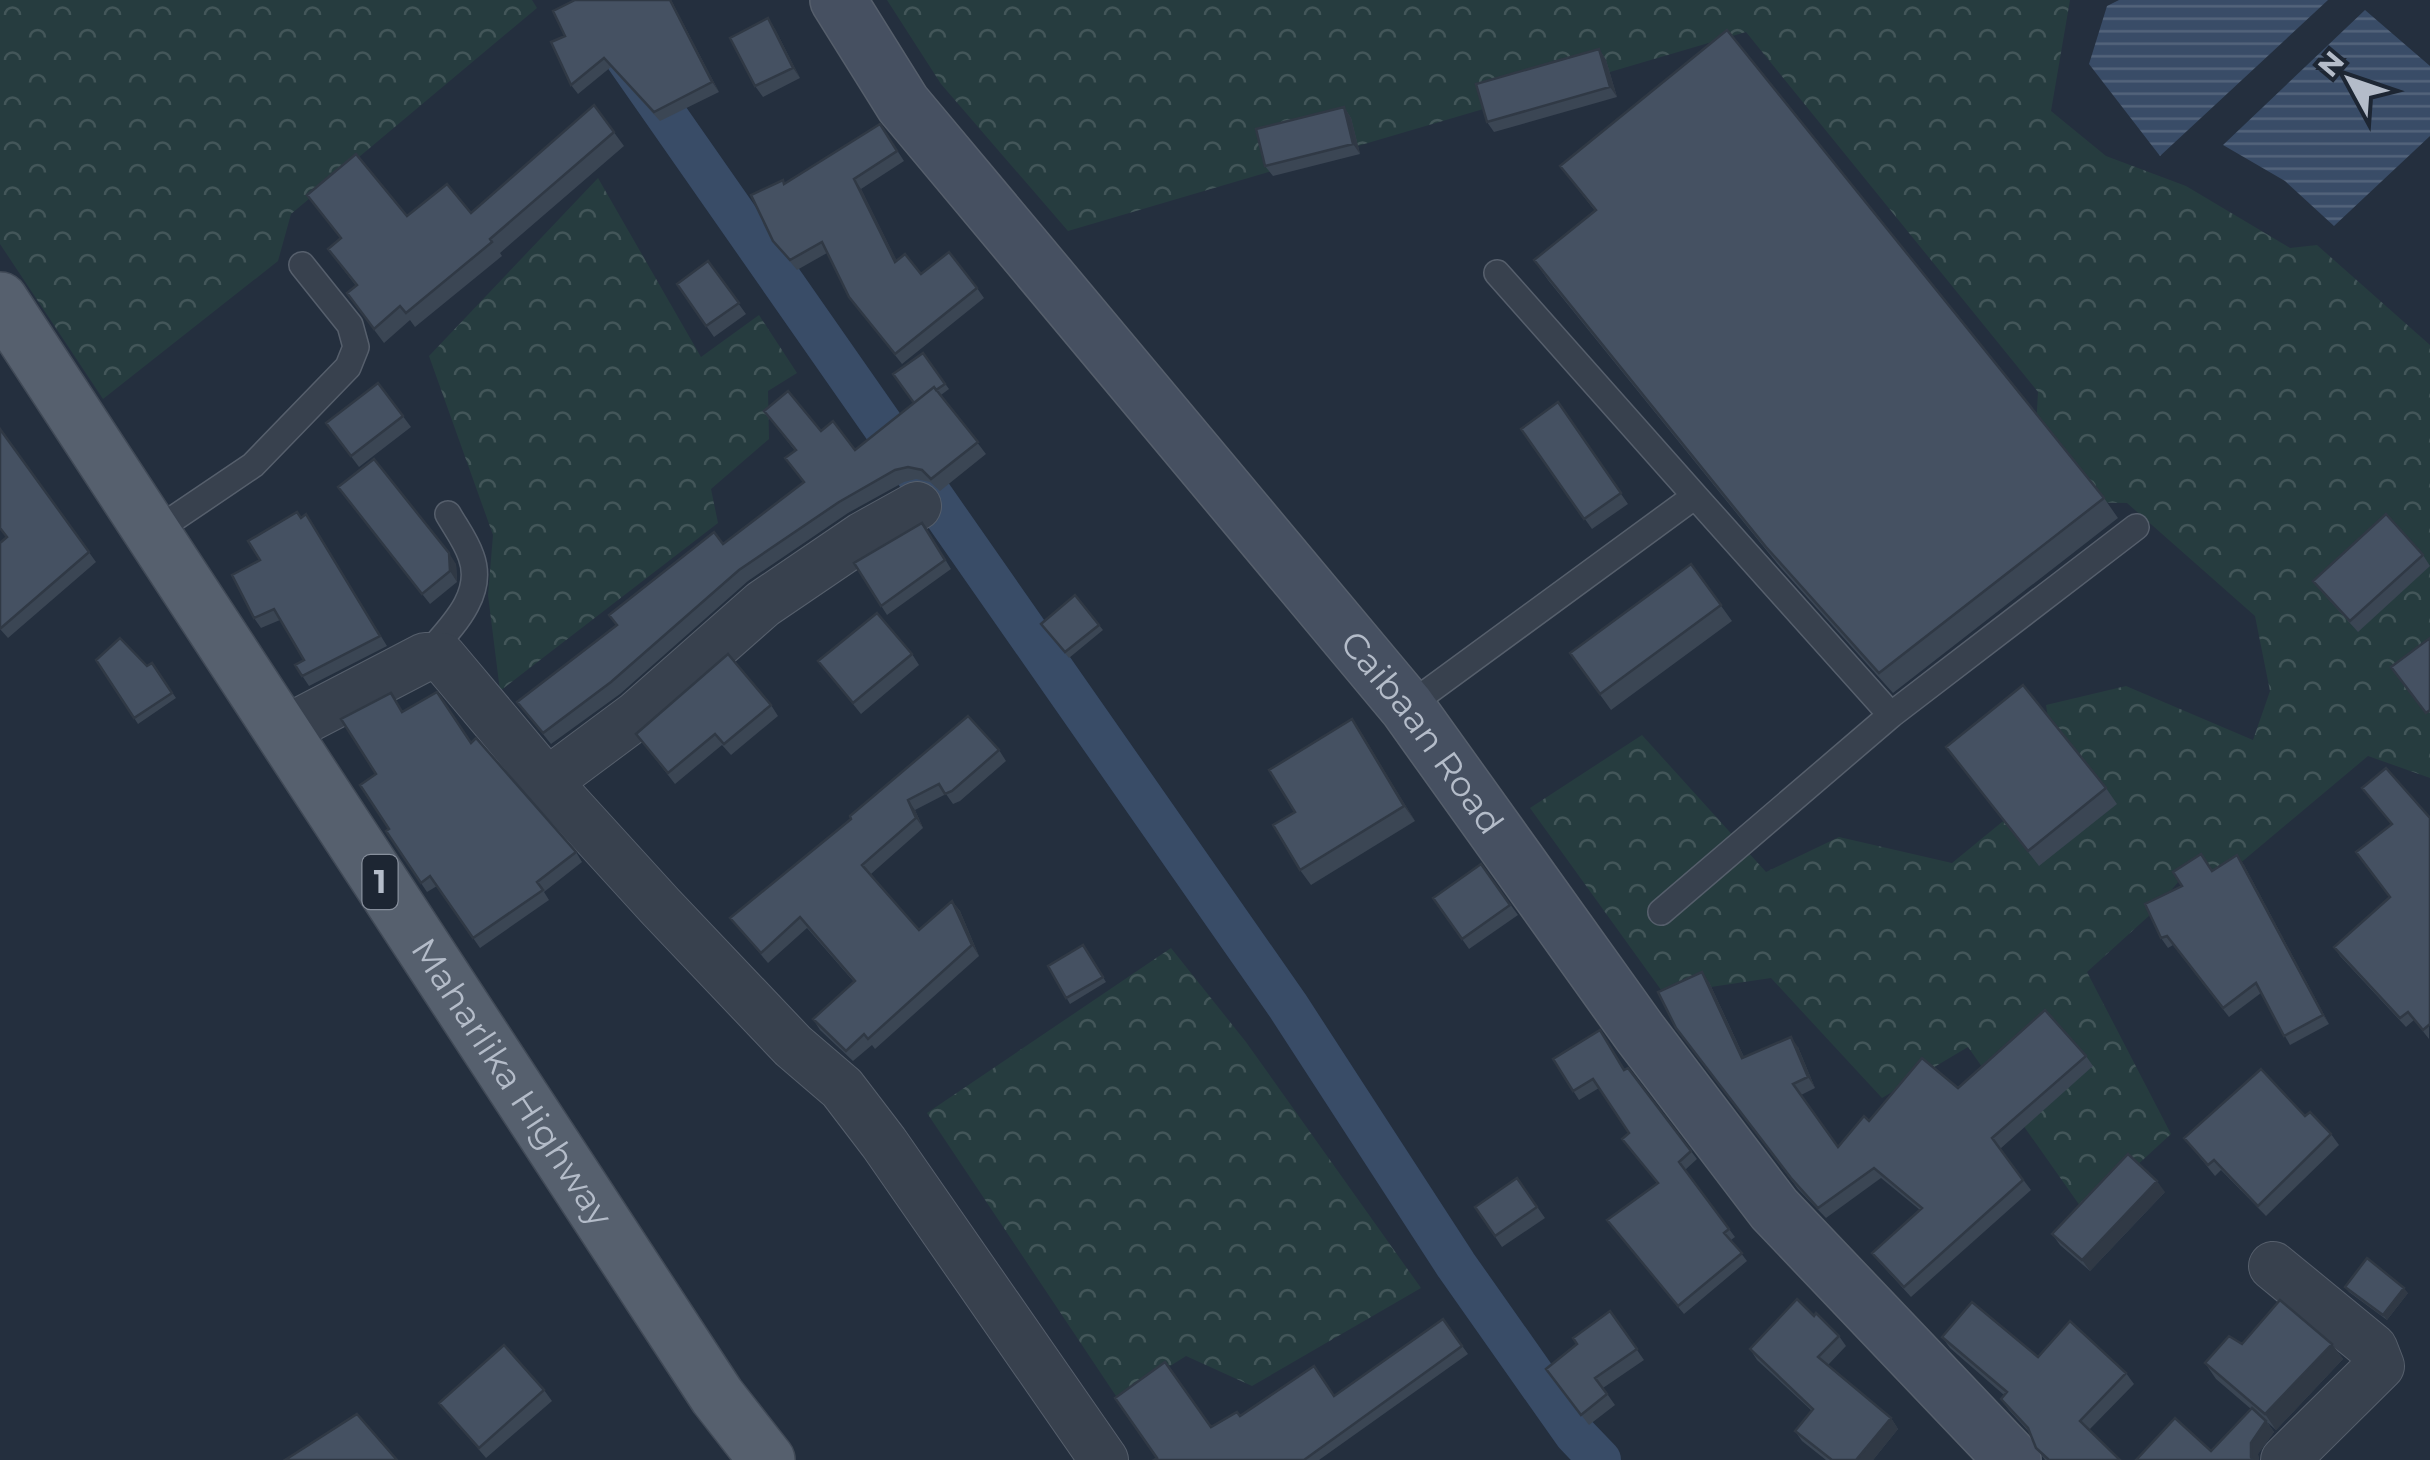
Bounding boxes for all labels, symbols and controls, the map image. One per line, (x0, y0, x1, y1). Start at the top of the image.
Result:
north arrow (2300, 30, 2400, 130)
text: N (2311, 44, 2351, 84)
street label: Caibaan Road (1332, 622, 1513, 842)
road number: 1 (362, 855, 398, 909)
street label: Maharlika Highway (402, 930, 622, 1234)

